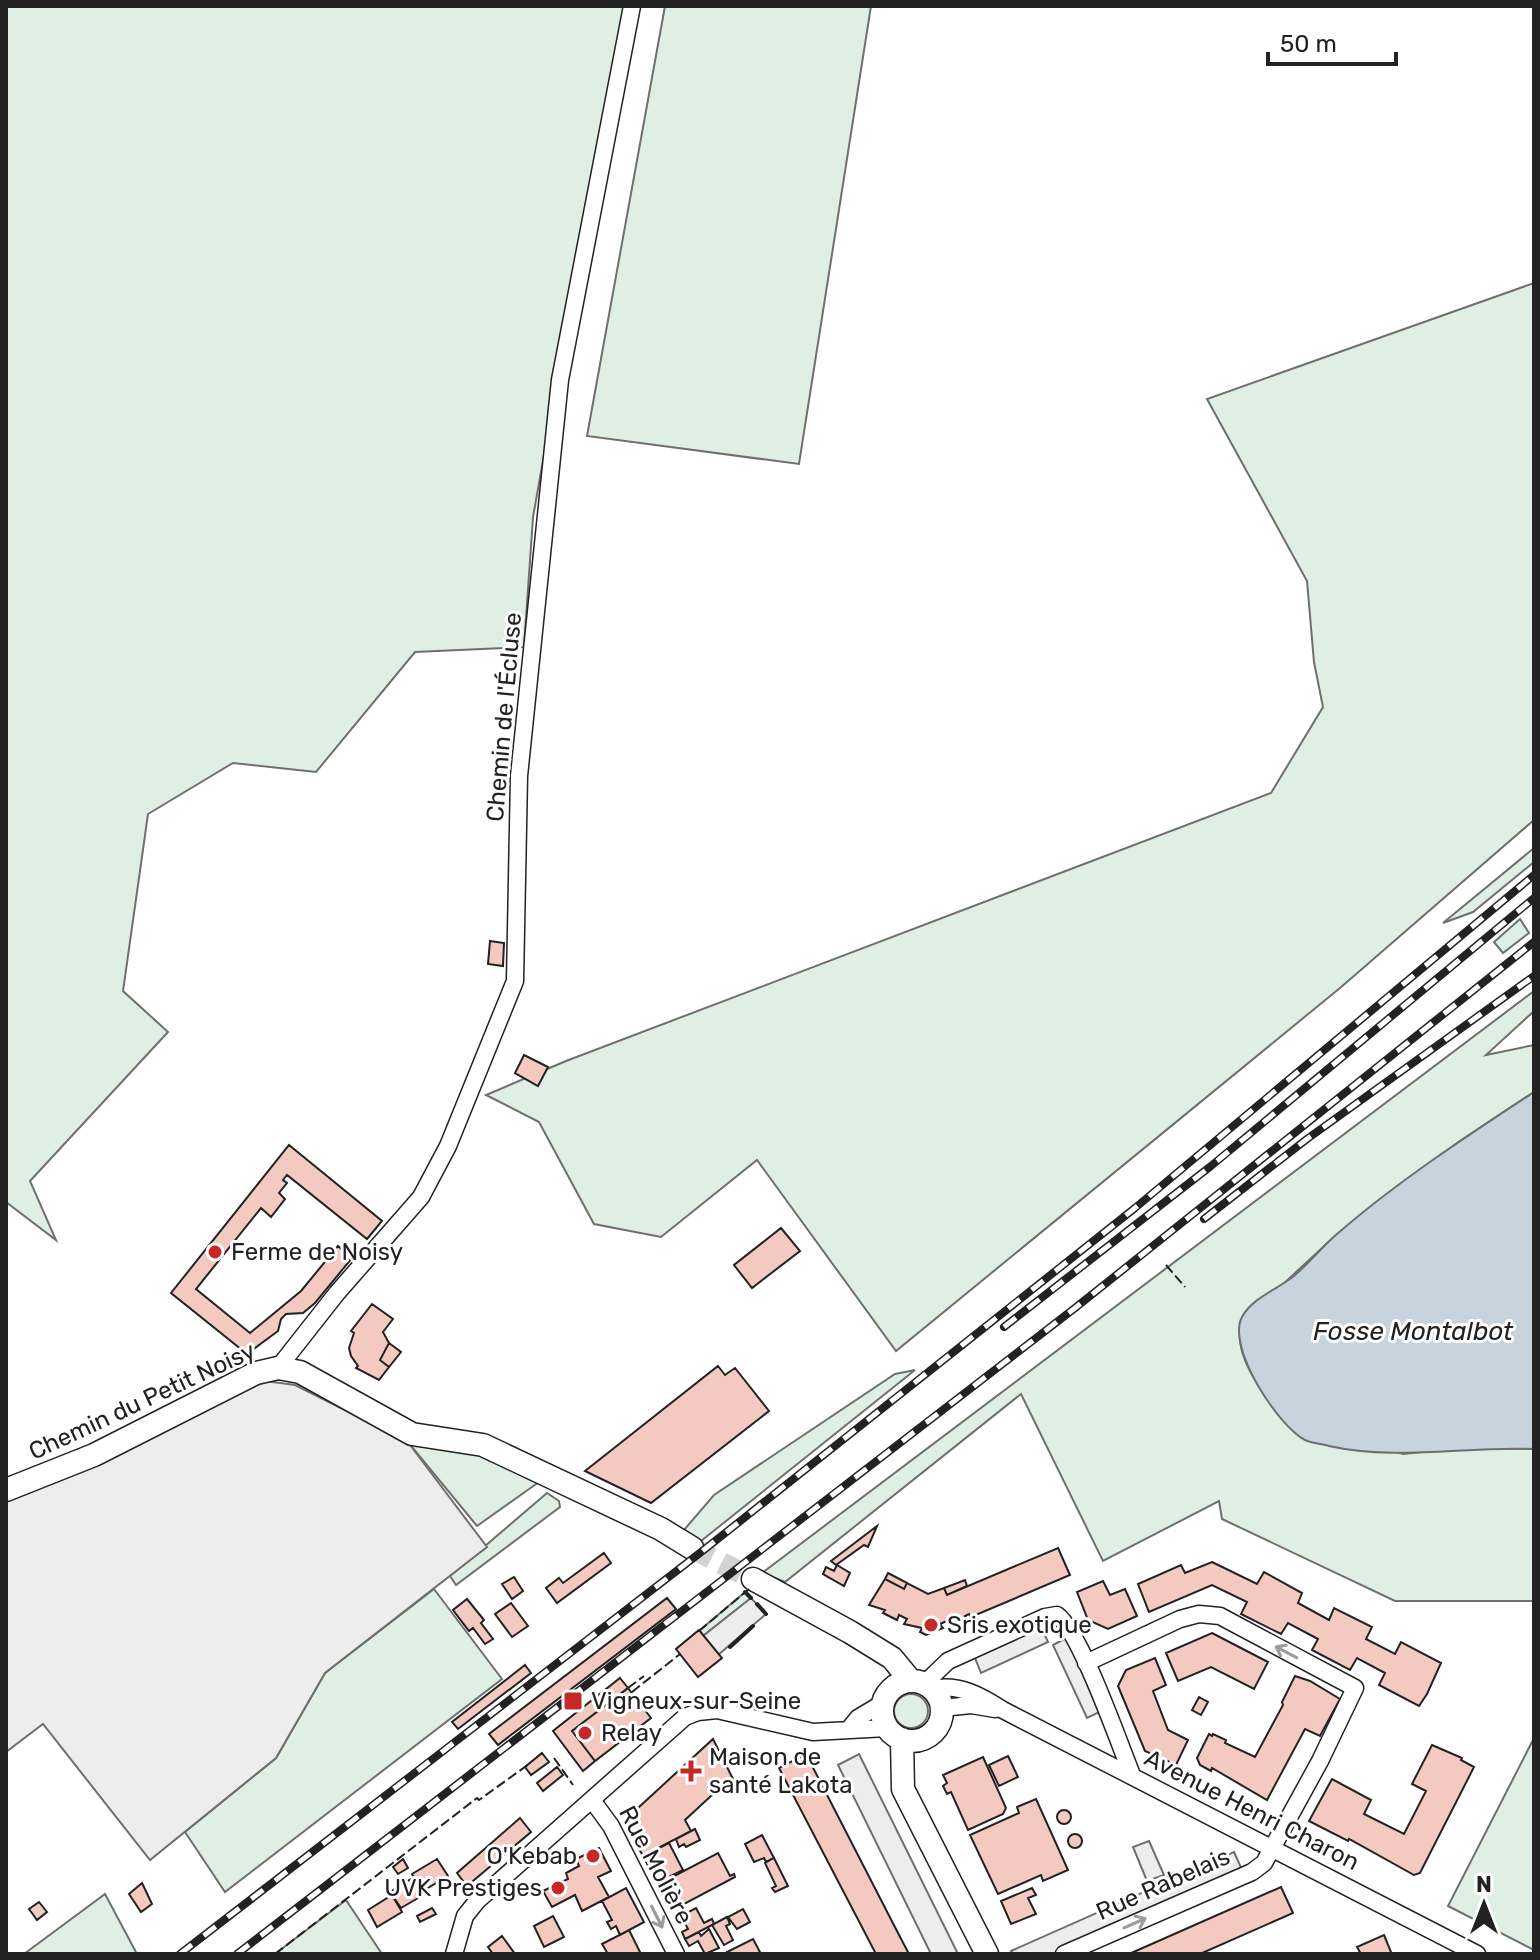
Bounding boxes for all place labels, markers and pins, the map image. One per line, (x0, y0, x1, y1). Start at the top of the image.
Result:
place label: Ferme de Noisy (231, 1238, 403, 1266)
marker: Ferme de Noisy (206, 1243, 224, 1261)
place label: Sris exotique (947, 1611, 1092, 1639)
marker: Sris exotique (922, 1616, 940, 1634)
place label: Vigneux-sur-Seine (591, 1687, 801, 1715)
marker: Vigneux-sur-Seine (562, 1690, 584, 1712)
place label: Relay (601, 1719, 662, 1747)
marker: Relay (576, 1724, 594, 1742)
place label: Maison de santé Lakota (709, 1743, 852, 1799)
marker: Maison de santé Lakota (680, 1760, 702, 1782)
place label: O'Kebab (487, 1842, 577, 1870)
marker: O'Kebab (584, 1847, 602, 1865)
place label: UVK Prestiges (384, 1874, 542, 1902)
marker: UVK Prestiges (549, 1879, 567, 1897)

